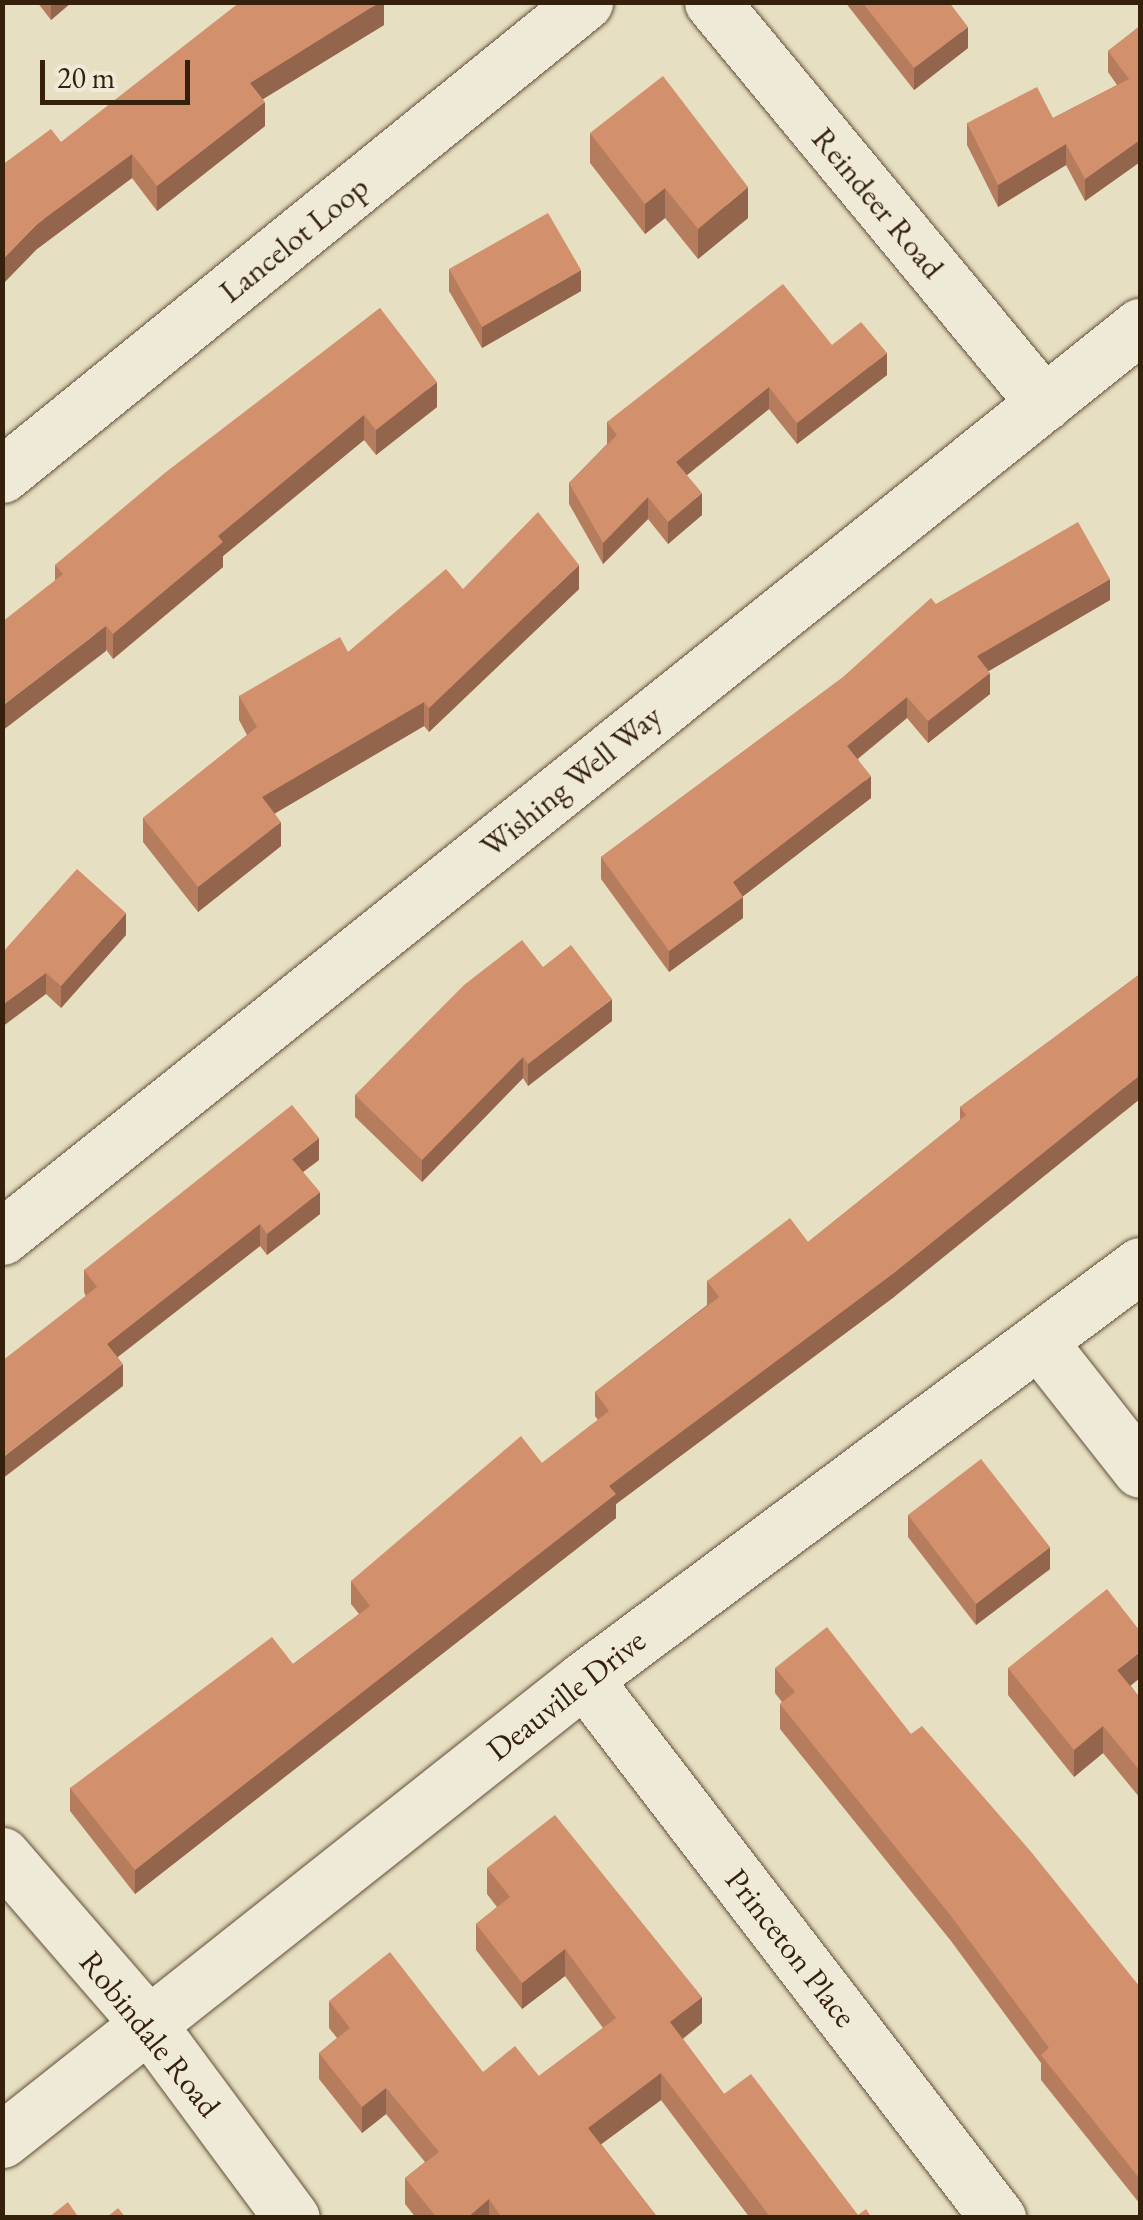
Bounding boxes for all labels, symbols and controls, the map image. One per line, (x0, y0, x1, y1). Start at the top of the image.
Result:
scale bar (45, 40, 195, 102)
text: 20 m (57, 58, 115, 97)
street label: Reindeer Road (804, 120, 952, 286)
street label: Lancelot Loop (212, 167, 376, 311)
street label: Wishing Well Way (473, 696, 669, 866)
street label: Deauville Drive (479, 1621, 653, 1769)
street label: Princeton Place (717, 1861, 865, 2035)
street label: Robindale Road (71, 1943, 229, 2125)

